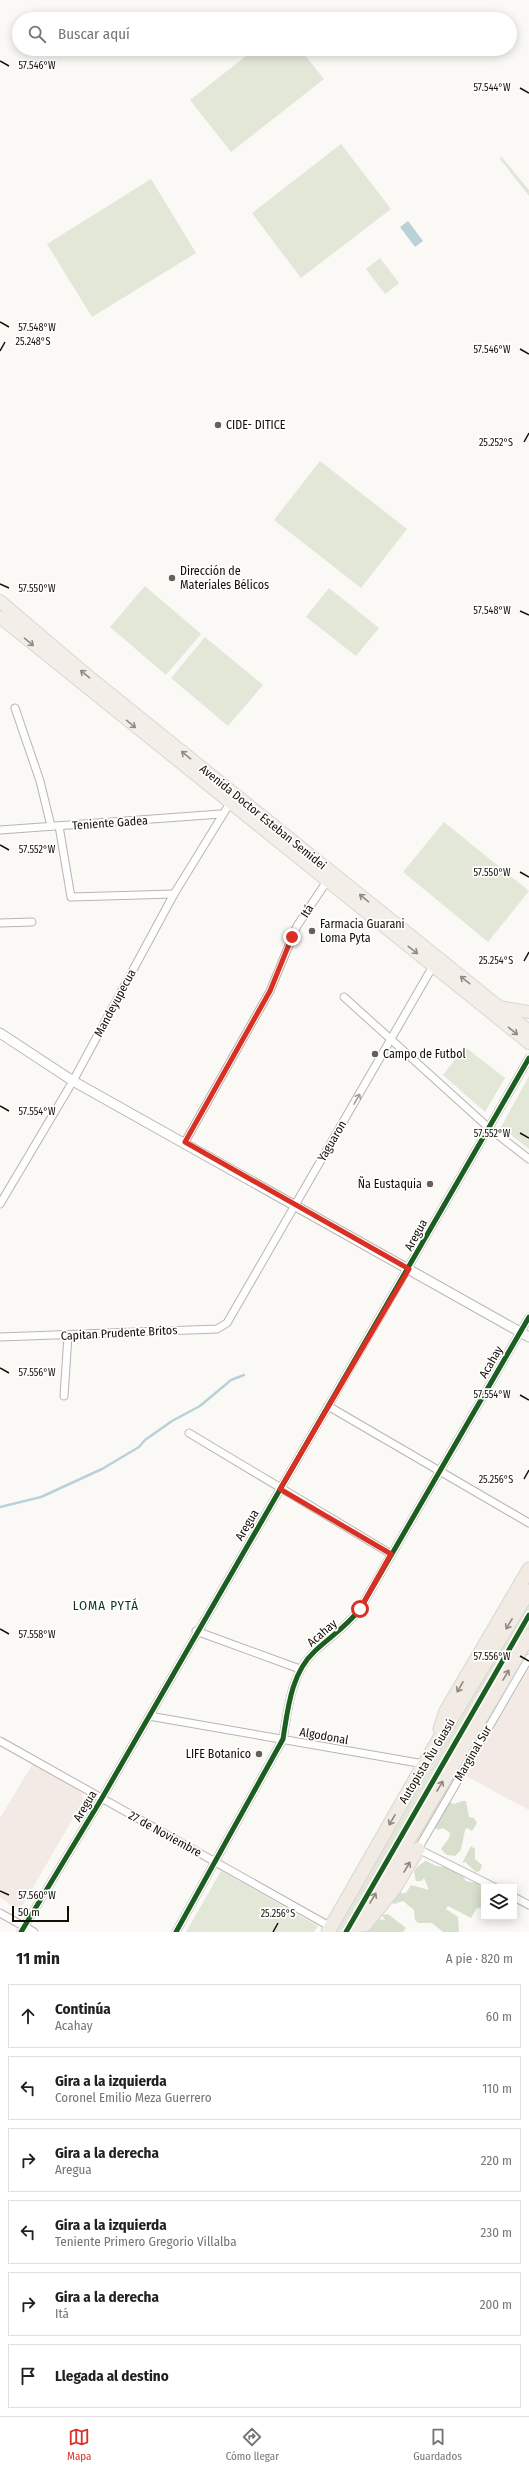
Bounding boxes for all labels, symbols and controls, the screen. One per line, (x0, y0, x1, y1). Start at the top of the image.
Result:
search box (12, 12, 517, 56)
icon: search (26, 23, 48, 45)
text: Buscar aquí (58, 25, 130, 43)
text: 57.546°W (18, 60, 56, 72)
text: 57.544°W (473, 82, 511, 94)
text: 57.548°W (18, 322, 56, 334)
text: 25.248°S (16, 336, 50, 348)
text: 57.546°W (473, 344, 511, 356)
place label: CIDE- DITICE (226, 418, 286, 432)
marker: CIDE- DITICE (213, 420, 223, 430)
text: 25.252°S (479, 437, 513, 449)
place label: Dirección de Materiales Bélicos (180, 564, 269, 592)
marker: Dirección de Materiales Bélicos (167, 573, 177, 583)
text: 57.550°W (18, 583, 56, 595)
text: 57.548°W (473, 605, 511, 617)
one-way arrow (24, 638, 35, 647)
one-way arrow (79, 669, 90, 678)
one-way arrow (125, 719, 136, 728)
one-way arrow (181, 751, 192, 759)
street label: Avenida Doctor Esteban Semidei (197, 762, 329, 872)
street label: Teniente Gadea (72, 813, 148, 833)
text: 57.552°W (19, 844, 56, 856)
text: 57.550°W (473, 867, 511, 879)
one-way arrow (358, 894, 369, 903)
street label: Itá (298, 902, 316, 920)
place label: Farmacia Guarani Loma Pyta (320, 917, 405, 945)
marker: Farmacia Guarani Loma Pyta (307, 926, 317, 936)
route end (283, 928, 301, 946)
one-way arrow (407, 946, 418, 954)
text: 25.254°S (479, 955, 513, 967)
street label: Mandeyupecua (91, 967, 139, 1039)
one-way arrow (460, 975, 471, 984)
one-way arrow (508, 1026, 518, 1035)
place label: Campo de Futbol (383, 1047, 466, 1061)
marker: Campo de Futbol (370, 1049, 380, 1059)
one-way arrow (353, 1093, 361, 1105)
text: 57.554°W (19, 1106, 56, 1118)
street label: Yaguaron (315, 1118, 349, 1164)
text: 57.552°W (474, 1128, 511, 1140)
place label: Ña Eustaquia (358, 1176, 422, 1191)
marker: Ña Eustaquia (425, 1179, 435, 1189)
street label: Aregua (402, 1217, 430, 1253)
street label: Capitan Prudente Britos (60, 1323, 178, 1343)
street label: Acahay (476, 1343, 506, 1380)
text: 57.556°W (19, 1367, 56, 1379)
text: 57.554°W (474, 1389, 511, 1401)
text: 25.256°S (479, 1474, 513, 1486)
street label: Aregua (232, 1507, 262, 1543)
district label: LOMA PYTÁ (73, 1598, 139, 1613)
route start (351, 1600, 369, 1618)
street label: Acahay (304, 1616, 340, 1650)
one-way arrow (505, 1618, 513, 1629)
text: 57.558°W (19, 1629, 56, 1641)
text: 57.556°W (474, 1651, 511, 1663)
one-way arrow (502, 1669, 510, 1681)
one-way arrow (455, 1681, 463, 1693)
street label: Autopista Ñu Guasú (395, 1716, 458, 1806)
street label: Marginal Sur (452, 1722, 495, 1783)
street label: Algodonal (299, 1725, 349, 1747)
place label: LIFE Botanico (186, 1747, 251, 1761)
marker: LIFE Botanico (254, 1749, 264, 1759)
one-way arrow (436, 1781, 444, 1793)
street label: Aregua (70, 1788, 100, 1824)
street label: 27 de Noviembre (126, 1808, 204, 1860)
one-way arrow (388, 1814, 396, 1826)
one-way arrow (403, 1861, 411, 1873)
map controls (481, 1884, 517, 1920)
button: layers (481, 1884, 517, 1920)
text: 57.560°W (18, 1890, 56, 1902)
one-way arrow (370, 1892, 378, 1904)
scale bar (12, 1904, 69, 1923)
text: 50 m (18, 1906, 40, 1919)
text: 25.256°S (261, 1908, 295, 1920)
text: 11 min (16, 1948, 60, 1969)
text: A pie · 820 m (446, 1951, 513, 1966)
text: Continúa (55, 2000, 111, 2018)
icon: ahead (17, 2005, 39, 2027)
text: 60 m (486, 2009, 512, 2024)
text: Acahay (55, 2018, 92, 2033)
text: Gira a la izquierda (55, 2072, 167, 2090)
icon: left (17, 2077, 39, 2099)
text: 110 m (482, 2081, 512, 2096)
text: Coronel Emilio Meza Guerrero (55, 2090, 212, 2105)
text: Gira a la derecha (55, 2144, 159, 2162)
icon: right (17, 2149, 39, 2171)
text: 220 m (481, 2153, 512, 2168)
text: Aregua (55, 2162, 92, 2177)
text: Gira a la izquierda (55, 2216, 167, 2234)
icon: left (17, 2221, 39, 2243)
text: 230 m (481, 2225, 512, 2240)
text: Teniente Primero Gregorio Villalba (55, 2234, 237, 2249)
text: Gira a la derecha (55, 2288, 159, 2306)
icon: right (17, 2293, 39, 2315)
text: 200 m (480, 2297, 512, 2312)
text: Itá (55, 2306, 69, 2321)
icon: arrive (17, 2365, 39, 2387)
text: Llegada al destino (55, 2367, 169, 2385)
tab: Mapa (67, 2426, 91, 2463)
tab: Cómo llegar (226, 2426, 279, 2463)
tab: Guardados (413, 2426, 462, 2463)

